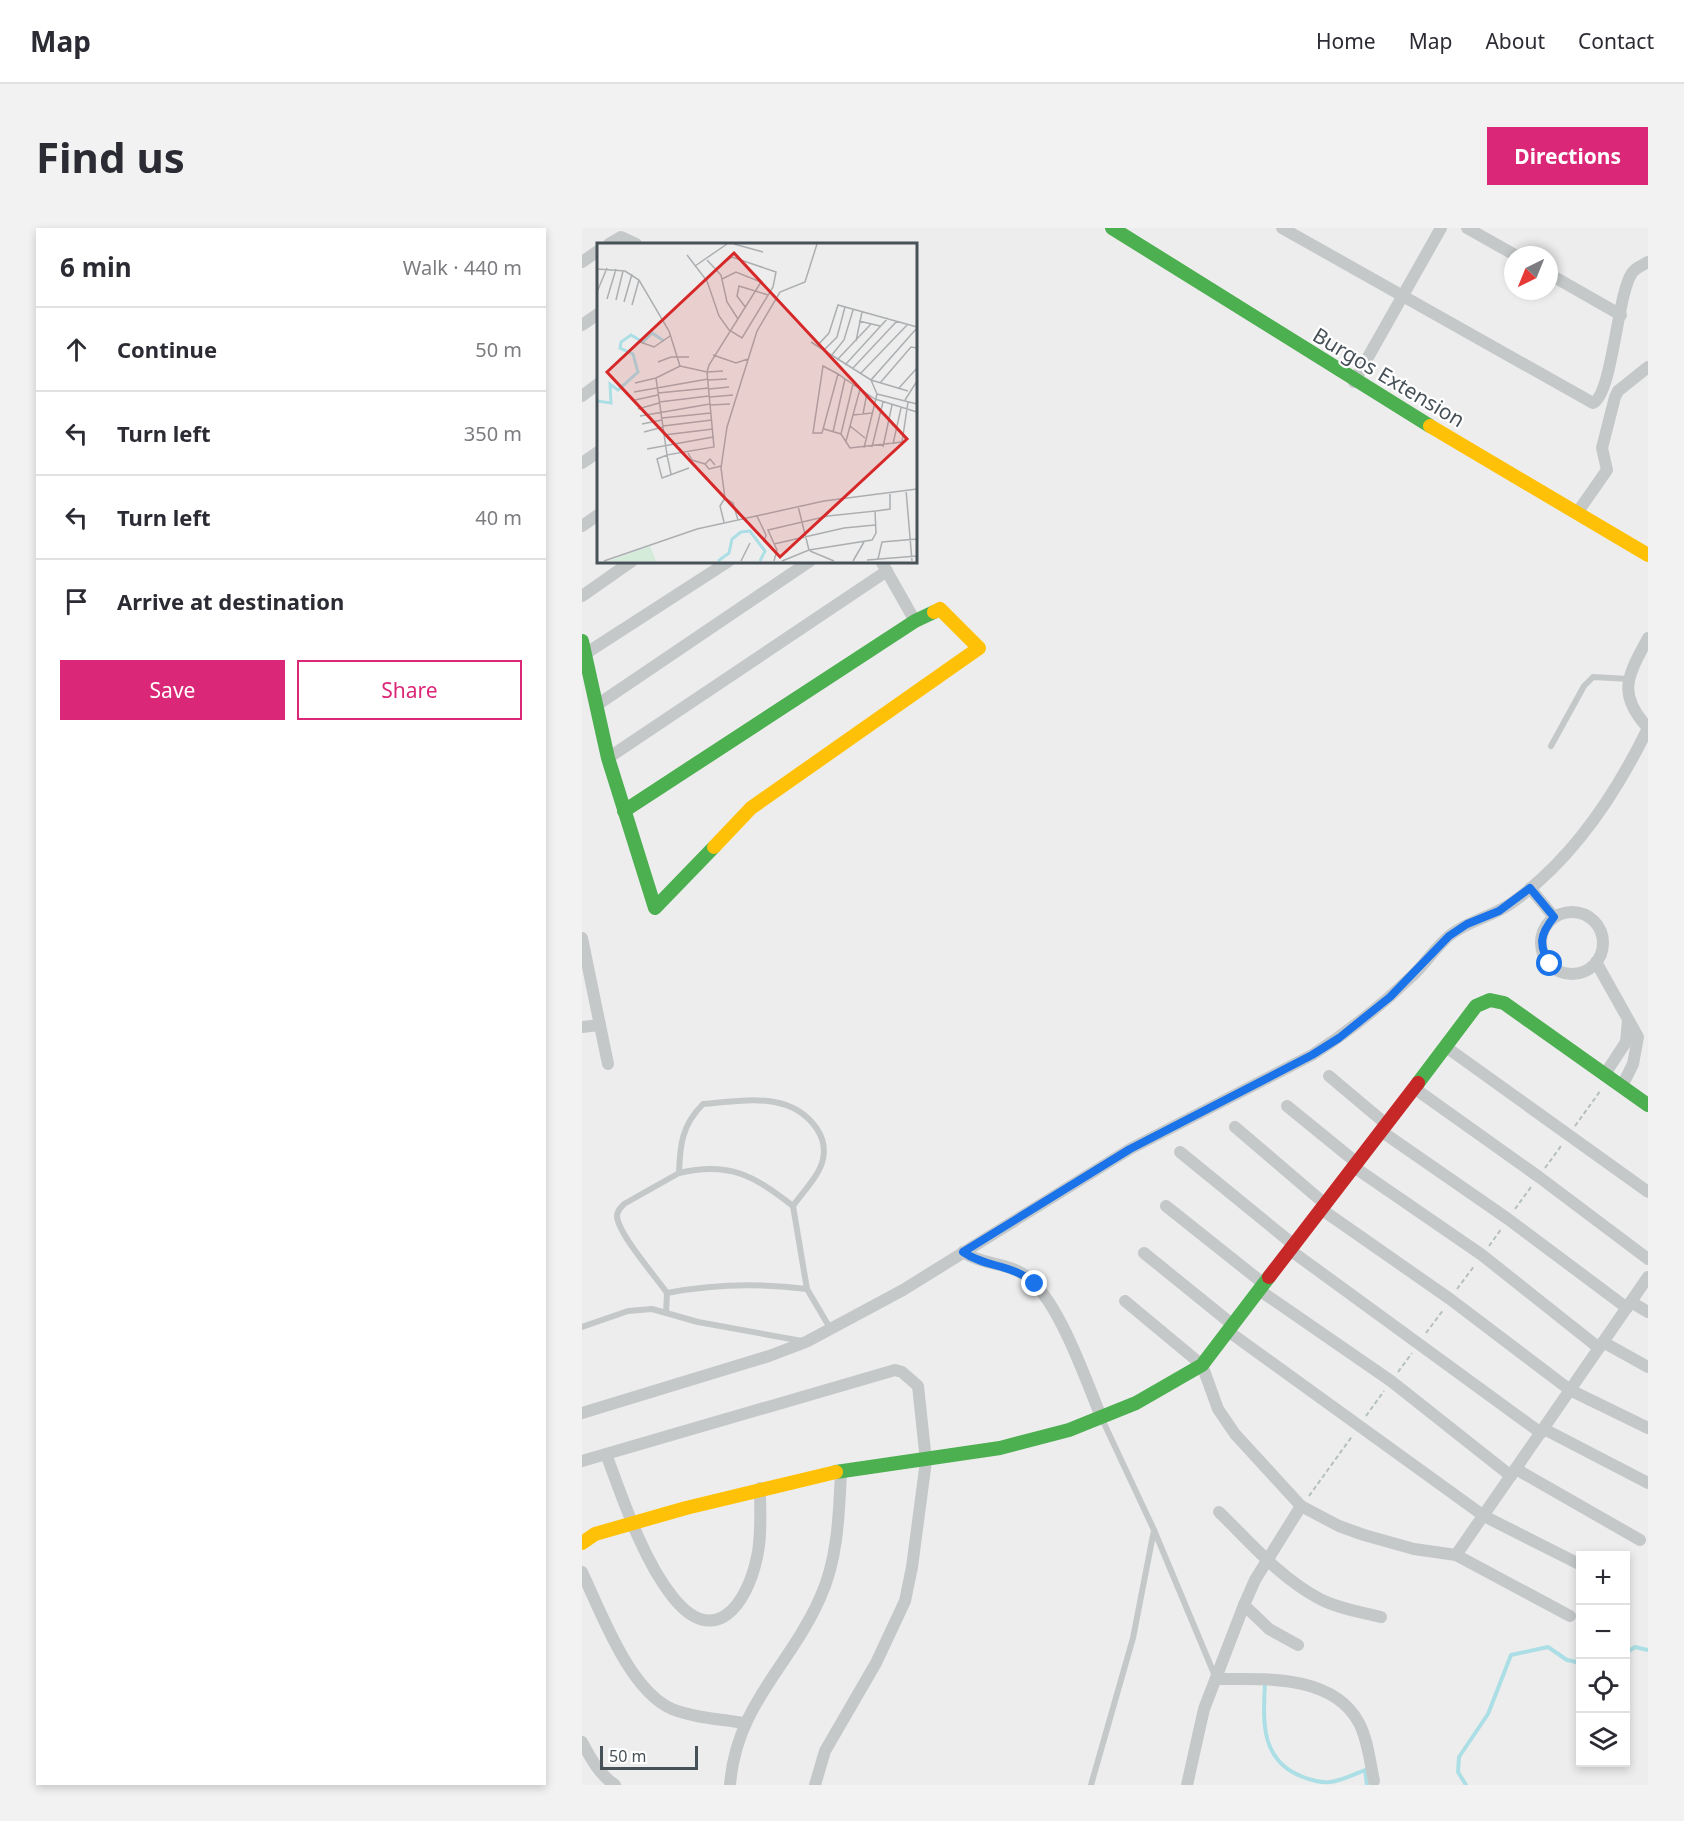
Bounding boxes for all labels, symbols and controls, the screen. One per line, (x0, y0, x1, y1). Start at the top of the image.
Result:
text: Map (30, 22, 91, 60)
text: Home (1316, 27, 1376, 55)
text: Map (1409, 27, 1452, 55)
text: About (1485, 27, 1545, 55)
text: Contact (1578, 27, 1654, 55)
button: Directions (1487, 127, 1648, 185)
text: Find us (36, 128, 185, 185)
inset map (597, 243, 916, 562)
north arrow (1504, 246, 1558, 300)
text: 6 min (60, 249, 132, 285)
text: Walk · 440 m (403, 254, 522, 281)
street label: Burgos Extension (1308, 321, 1470, 433)
icon: ahead (60, 333, 93, 366)
text: Continue (117, 334, 217, 364)
text: 50 m (475, 336, 522, 363)
icon: left (60, 417, 93, 450)
text: Turn left (117, 418, 211, 448)
text: 350 m (464, 420, 522, 447)
icon: left (60, 501, 93, 534)
text: Turn left (117, 502, 211, 532)
text: 40 m (475, 504, 522, 531)
icon: arrive (60, 585, 93, 618)
text: Arrive at destination (117, 586, 344, 616)
button: Save (60, 660, 285, 720)
button: Share (297, 660, 522, 720)
route start (1536, 950, 1562, 976)
route end (1021, 1270, 1047, 1296)
map controls (1576, 1551, 1630, 1767)
button: + (1576, 1551, 1630, 1605)
button: − (1576, 1605, 1630, 1659)
button: locate (1576, 1659, 1630, 1713)
button: layers (1576, 1713, 1630, 1767)
scale bar (600, 1743, 698, 1770)
text: 50 m (609, 1745, 646, 1767)

